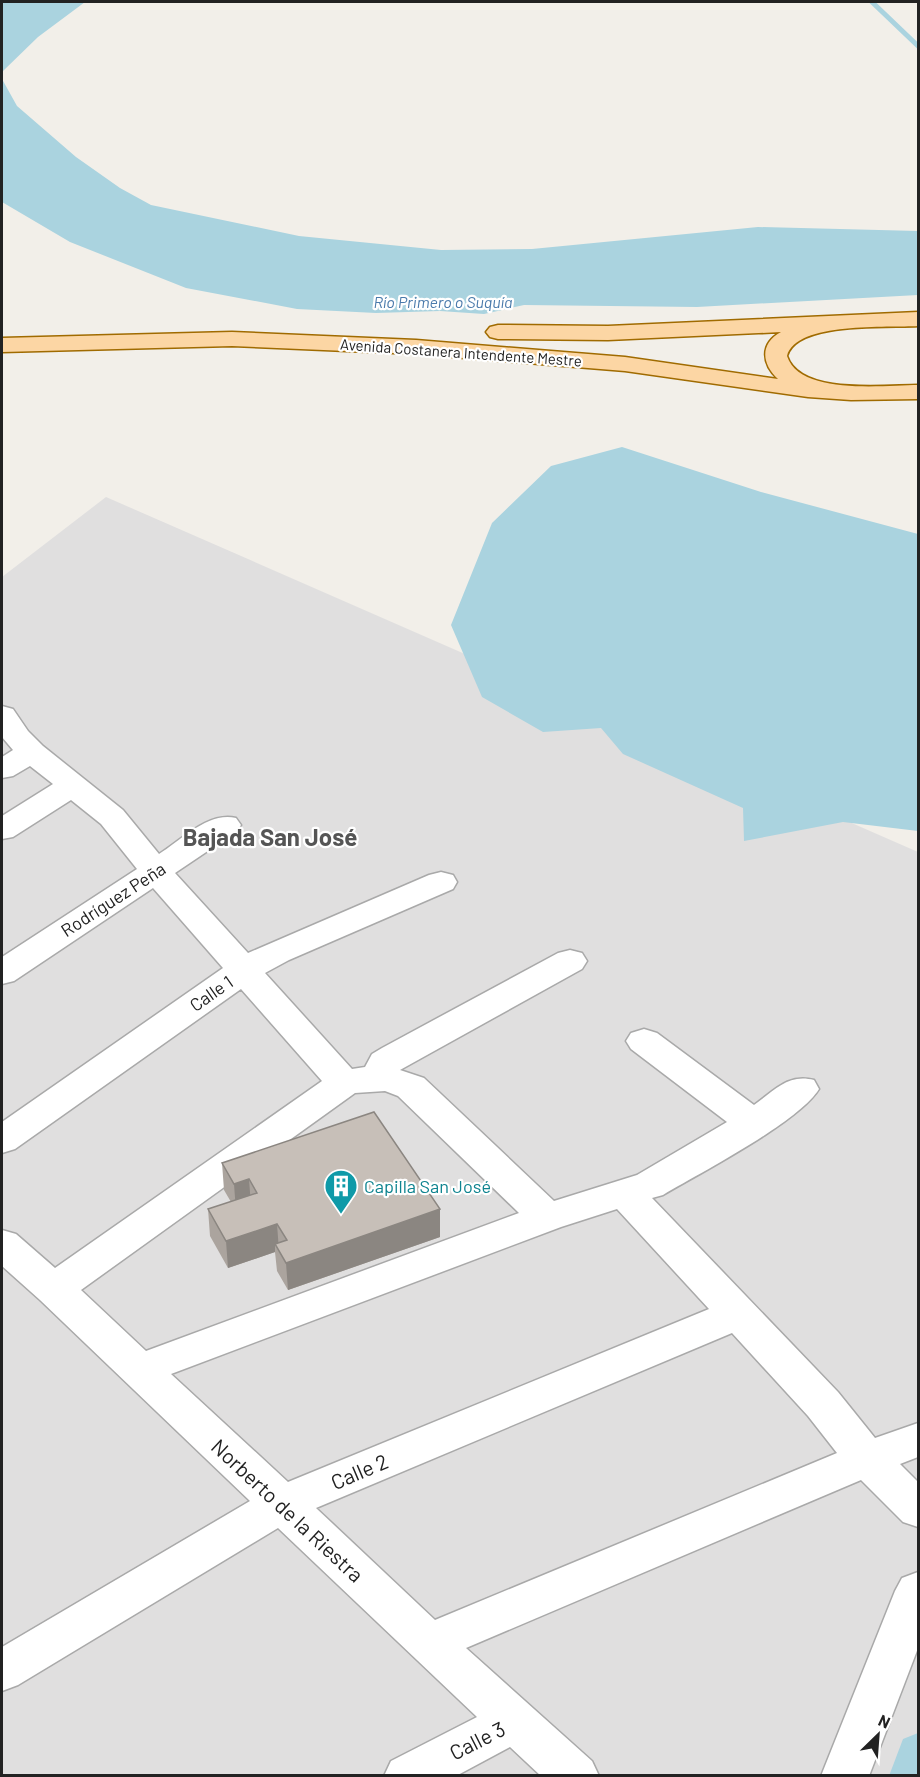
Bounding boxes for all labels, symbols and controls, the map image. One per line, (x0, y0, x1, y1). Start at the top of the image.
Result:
water label: Río Primero o Suquía (374, 292, 512, 311)
street label: Avenida Costanera Intendente Mestre (340, 335, 582, 369)
district label: Bajada San José (183, 822, 357, 851)
street label: Rodríguez Peña (57, 857, 169, 941)
street label: Calle 1 (185, 970, 237, 1016)
building icon: Capilla San José (323, 1168, 359, 1215)
place label: Capilla San José (364, 1175, 491, 1197)
street label: Norberto de la Riestra (207, 1433, 369, 1587)
street label: Calle 2 (327, 1448, 391, 1494)
north arrow (848, 1705, 908, 1765)
text: N (876, 1710, 893, 1732)
street label: Calle 3 (445, 1715, 509, 1765)

